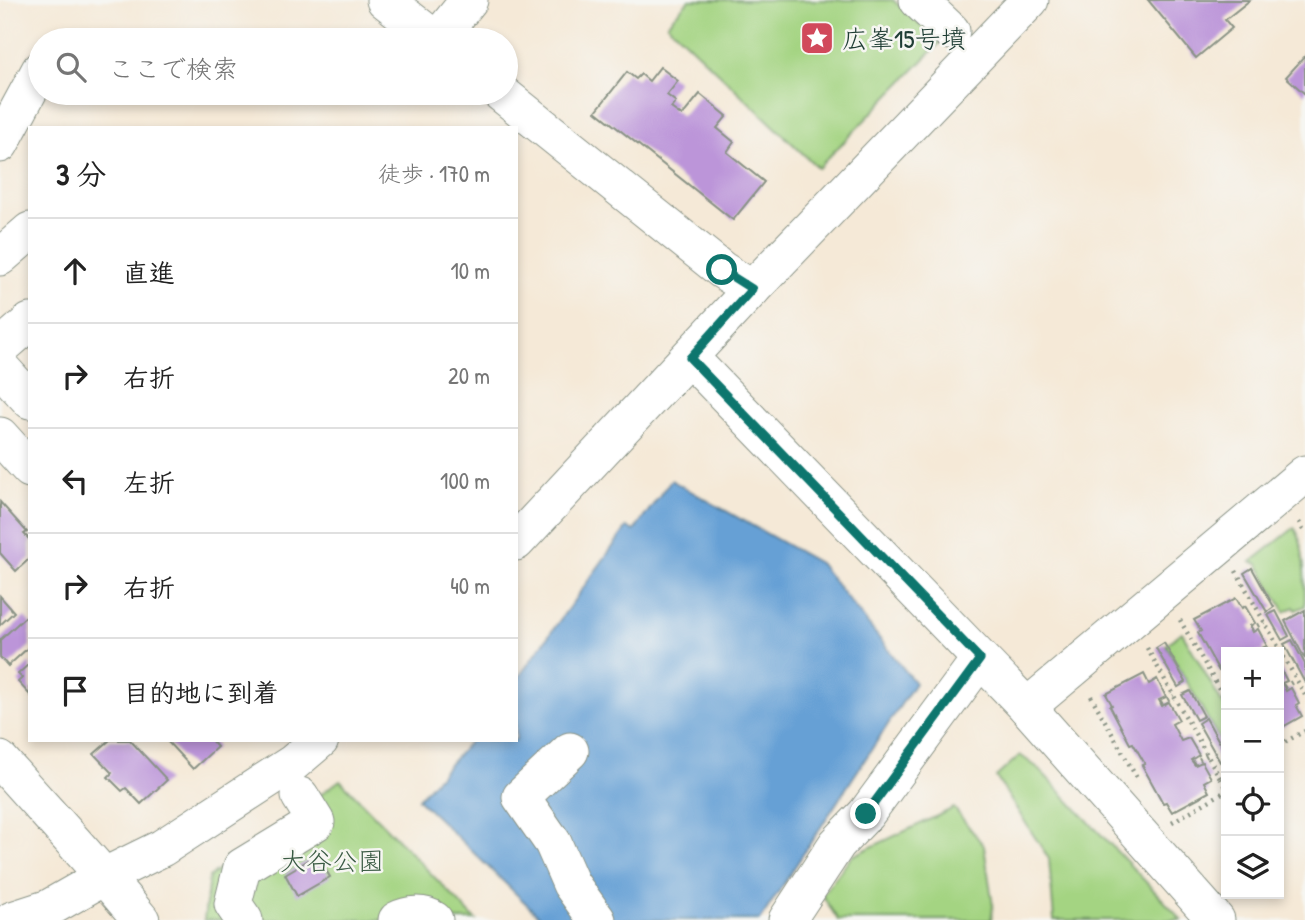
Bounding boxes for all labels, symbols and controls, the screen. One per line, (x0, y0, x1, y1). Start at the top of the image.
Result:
place icon: 広峯15号墳 (798, 19, 836, 57)
place label: 広峯15号墳 (842, 21, 966, 56)
search box (28, 28, 518, 105)
icon: search (52, 48, 90, 86)
text: ここで検索 (108, 51, 238, 86)
text: 3 分 (56, 154, 106, 194)
text: 徒歩 · 170 m (378, 158, 490, 189)
icon: ahead (56, 252, 94, 290)
route start (706, 254, 737, 285)
text: 直進 (123, 255, 175, 290)
text: 10 m (450, 255, 490, 286)
icon: right (56, 357, 94, 395)
text: 右折 (123, 360, 175, 395)
text: 20 m (448, 360, 490, 391)
icon: left (56, 462, 94, 500)
text: 左折 (123, 465, 175, 500)
text: 100 m (440, 465, 490, 496)
icon: right (56, 567, 94, 605)
text: 右折 (123, 570, 175, 605)
text: 40 m (450, 570, 490, 601)
map controls (1221, 647, 1284, 899)
button: + (1221, 647, 1284, 710)
icon: arrive (56, 672, 94, 710)
text: 目的地に到着 (123, 675, 279, 710)
button: − (1221, 710, 1284, 773)
button: locate (1221, 773, 1284, 836)
route end (850, 798, 881, 829)
button: layers (1221, 836, 1284, 899)
park label: 大谷公園 (280, 843, 384, 878)

